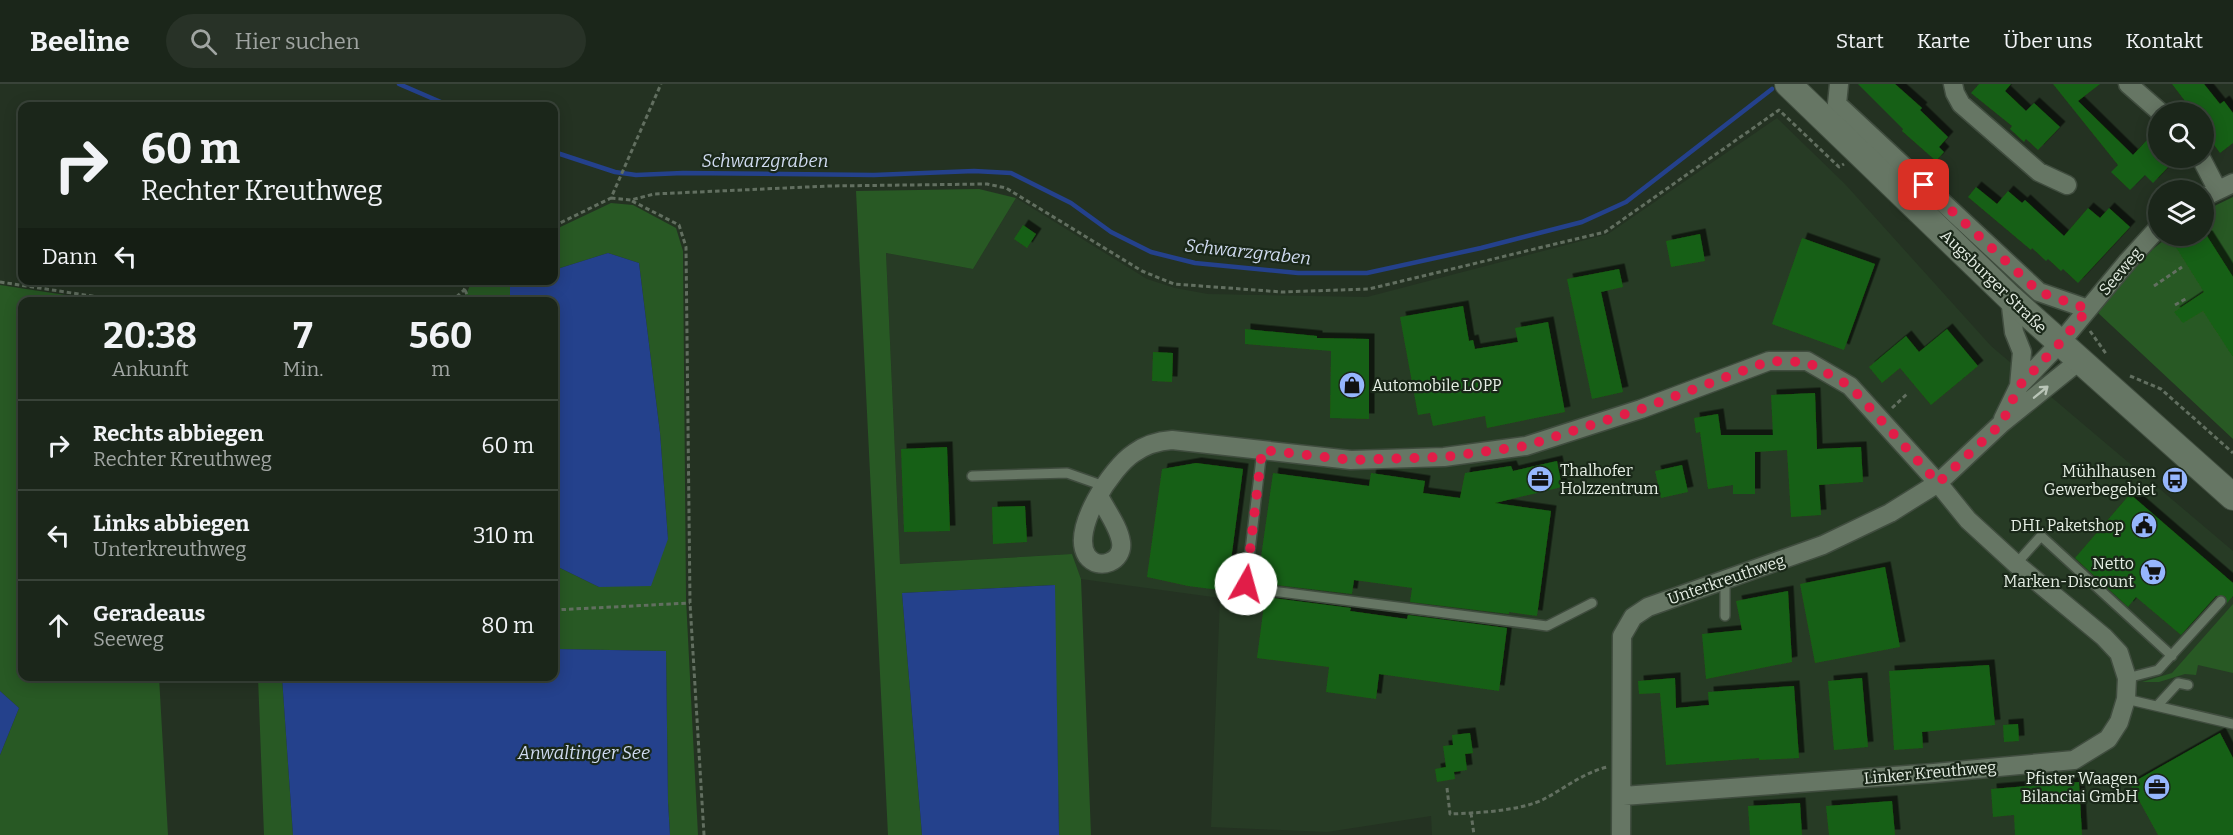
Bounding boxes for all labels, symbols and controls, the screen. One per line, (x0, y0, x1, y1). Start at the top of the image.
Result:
search box (166, 14, 586, 68)
text: Beeline (30, 25, 130, 58)
icon: search (187, 25, 220, 58)
text: Hier suchen (235, 28, 360, 55)
text: Start (1836, 28, 1884, 54)
text: Karte (1917, 28, 1970, 54)
text: Über uns (2003, 28, 2093, 54)
text: Kontakt (2126, 28, 2203, 54)
map controls (2148, 102, 2214, 246)
button: search (2148, 102, 2214, 168)
text: 60 m (141, 124, 240, 174)
icon: right (42, 126, 120, 204)
water label: Schwarzgraben (702, 150, 828, 172)
pin (1898, 159, 1949, 210)
icon: arrive (1907, 168, 1940, 201)
text: Rechter Kreuthweg (141, 175, 383, 207)
button: layers (2148, 180, 2214, 246)
street label: Augsburger Straße (1937, 226, 2051, 337)
water label: Schwarzgraben (1184, 234, 1312, 270)
icon: left (109, 240, 142, 273)
text: Dann (42, 243, 97, 270)
street label: Seeweg (2095, 243, 2146, 299)
text: 20:38 (103, 314, 197, 358)
text: 7 (293, 314, 313, 358)
text: 560 (409, 314, 473, 358)
text: Ankunft (112, 357, 189, 381)
text: Min. (283, 357, 323, 381)
text: m (431, 357, 450, 381)
shop icon: Automobile LOPP (1337, 370, 1367, 400)
place label: Automobile LOPP (1372, 376, 1501, 395)
one-way arrow (2033, 386, 2049, 399)
text: Rechts abbiegen (93, 420, 264, 447)
icon: right (42, 429, 75, 462)
text: 60 m (482, 432, 534, 459)
text: Rechter Kreuthweg (93, 447, 272, 471)
place label: Thalhofer Holzzentrum (1560, 461, 1659, 498)
place label: Mühlhausen Gewerbegebiet (2044, 462, 2156, 499)
office icon: Thalhofer Holzzentrum (1525, 464, 1555, 494)
bus stop icon: Mühlhausen Gewerbegebiet (2160, 465, 2190, 495)
text: Links abbiegen (93, 510, 250, 537)
public building icon: DHL Paketshop (2129, 510, 2159, 540)
place label: DHL Paketshop (2011, 516, 2124, 535)
icon: left (42, 519, 75, 552)
text: 310 m (473, 522, 534, 549)
text: Unterkreuthweg (93, 537, 246, 561)
street label: Unterkreuthweg (1665, 550, 1787, 608)
position arrow (1214, 552, 1278, 616)
place label: Netto Marken-Discount (2003, 554, 2134, 591)
supermarket icon: Netto Marken-Discount (2138, 557, 2168, 587)
text: Geradeaus (93, 600, 205, 627)
icon: ahead (42, 609, 75, 642)
text: 80 m (481, 612, 534, 639)
text: Seeweg (93, 627, 164, 651)
water label: Anwaltinger See (517, 742, 650, 764)
street label: Linker Kreuthweg (1863, 757, 1997, 788)
place label: Pfister Waagen Bilanciai GmbH (2022, 769, 2138, 806)
office icon: Pfister Waagen Bilanciai GmbH (2142, 772, 2172, 802)

